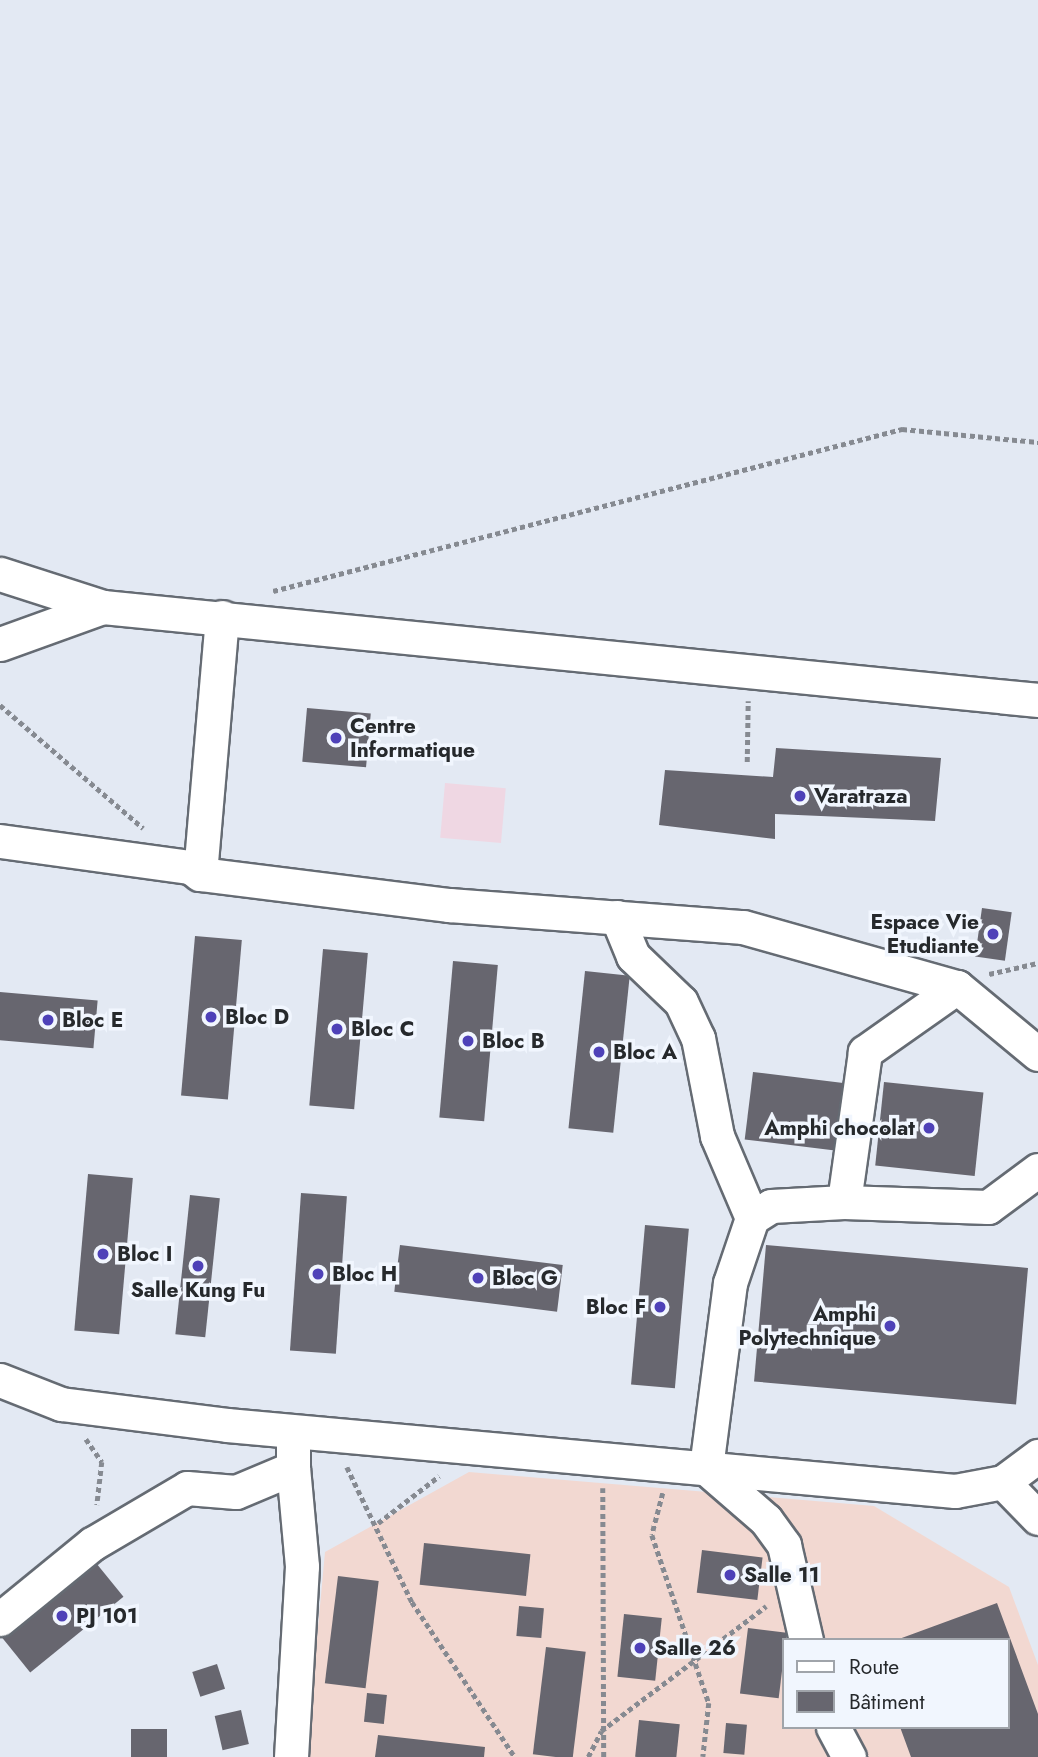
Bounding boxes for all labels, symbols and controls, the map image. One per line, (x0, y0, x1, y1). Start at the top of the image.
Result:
place label: Centre Informatique (350, 713, 475, 763)
marker: Centre Informatique (328, 730, 344, 746)
place label: Varatraza (814, 783, 908, 809)
marker: Varatraza (792, 788, 808, 804)
place label: Espace Vie Etudiante (871, 909, 979, 959)
marker: Espace Vie Etudiante (985, 926, 1001, 942)
place label: Bloc D (225, 1004, 289, 1030)
place label: Bloc E (62, 1007, 123, 1033)
marker: Bloc D (203, 1009, 219, 1025)
marker: Bloc E (40, 1012, 56, 1028)
place label: Bloc C (351, 1016, 414, 1042)
marker: Bloc C (329, 1021, 345, 1037)
place label: Bloc B (482, 1028, 545, 1054)
marker: Bloc B (460, 1033, 476, 1049)
place label: Bloc A (613, 1039, 677, 1065)
marker: Bloc A (591, 1044, 607, 1060)
place label: Amphi chocolat (764, 1115, 915, 1141)
marker: Amphi chocolat (921, 1120, 937, 1136)
place label: Bloc I (117, 1241, 172, 1267)
marker: Bloc I (95, 1246, 111, 1262)
marker: Salle Kung Fu (190, 1258, 206, 1274)
place label: Bloc H (332, 1261, 397, 1287)
place label: Bloc G (492, 1265, 558, 1291)
marker: Bloc H (310, 1266, 326, 1282)
marker: Bloc G (470, 1270, 486, 1286)
place label: Salle Kung Fu (131, 1277, 265, 1303)
place label: Bloc F (586, 1294, 646, 1320)
marker: Bloc F (652, 1299, 668, 1315)
place label: Amphi Polytechnique (739, 1301, 876, 1351)
marker: Amphi Polytechnique (882, 1318, 898, 1334)
place label: Salle 11 (744, 1562, 819, 1588)
marker: Salle 11 (722, 1567, 738, 1583)
place label: PJ 101 (76, 1603, 138, 1629)
marker: PJ 101 (54, 1608, 70, 1624)
place label: Salle 26 (654, 1635, 736, 1661)
legend (782, 1638, 1010, 1729)
marker: Salle 26 (632, 1640, 648, 1656)
text: Route (849, 1652, 899, 1682)
text: Bâtiment (849, 1687, 925, 1717)

